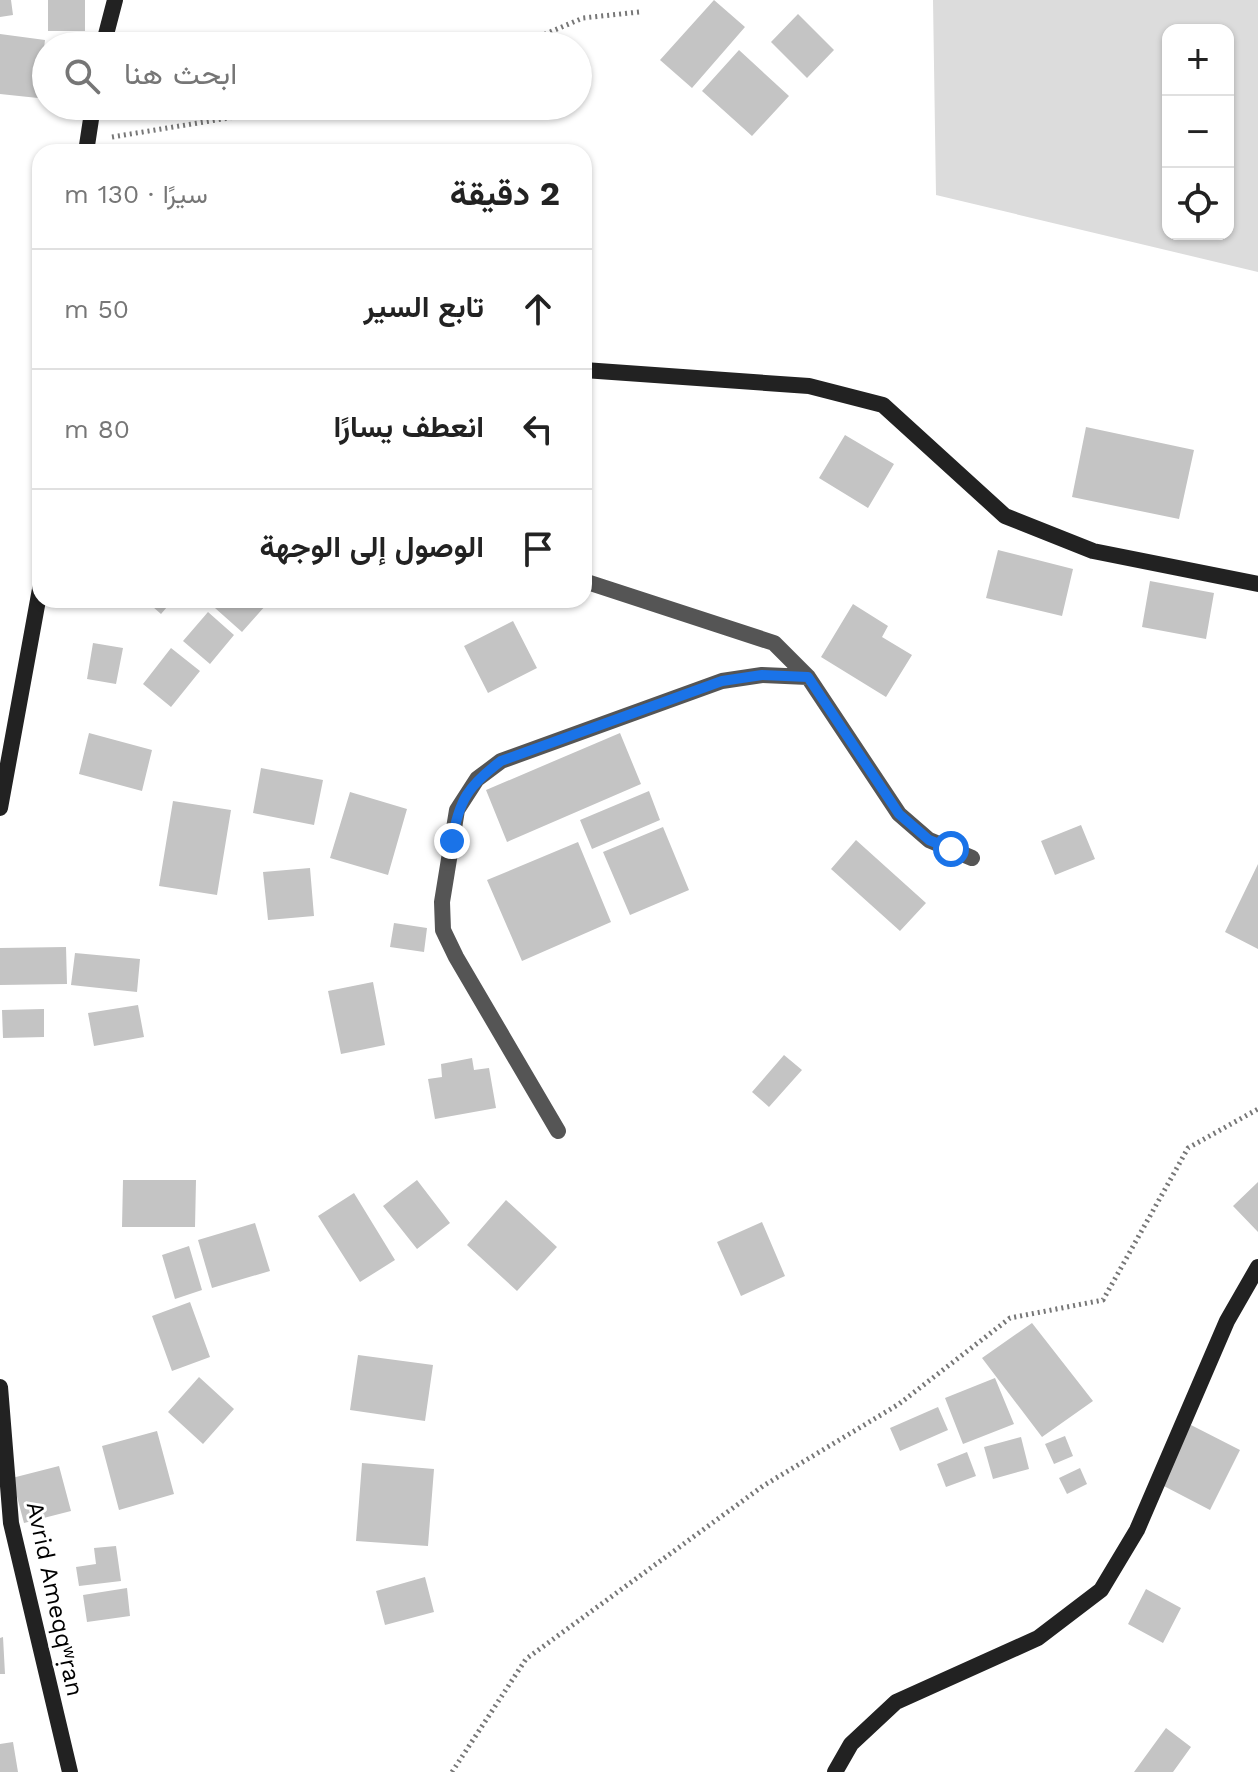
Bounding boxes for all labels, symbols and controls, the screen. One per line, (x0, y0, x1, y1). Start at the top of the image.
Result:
map controls (1162, 24, 1234, 240)
button: + (1162, 24, 1234, 96)
search box (32, 32, 592, 120)
icon: search (60, 54, 104, 98)
text: ابحث هنا (124, 56, 237, 91)
button: − (1162, 96, 1234, 168)
button: locate (1162, 168, 1234, 240)
text: 2 دقيقة (450, 173, 560, 213)
text: سيرًا · 130 m (64, 179, 208, 209)
icon: ahead (516, 287, 560, 331)
text: تابع السير (364, 289, 484, 324)
text: 50 m (64, 294, 129, 324)
icon: left (516, 407, 560, 451)
text: انعطف يسارًا (333, 409, 484, 444)
text: 80 m (64, 414, 130, 444)
icon: arrive (516, 527, 560, 571)
text: الوصول إلى الوجهة (259, 529, 484, 564)
route end (434, 823, 470, 859)
route start (933, 831, 969, 867)
street label: Avrid Ameqqʷṛan (21, 1499, 89, 1699)

